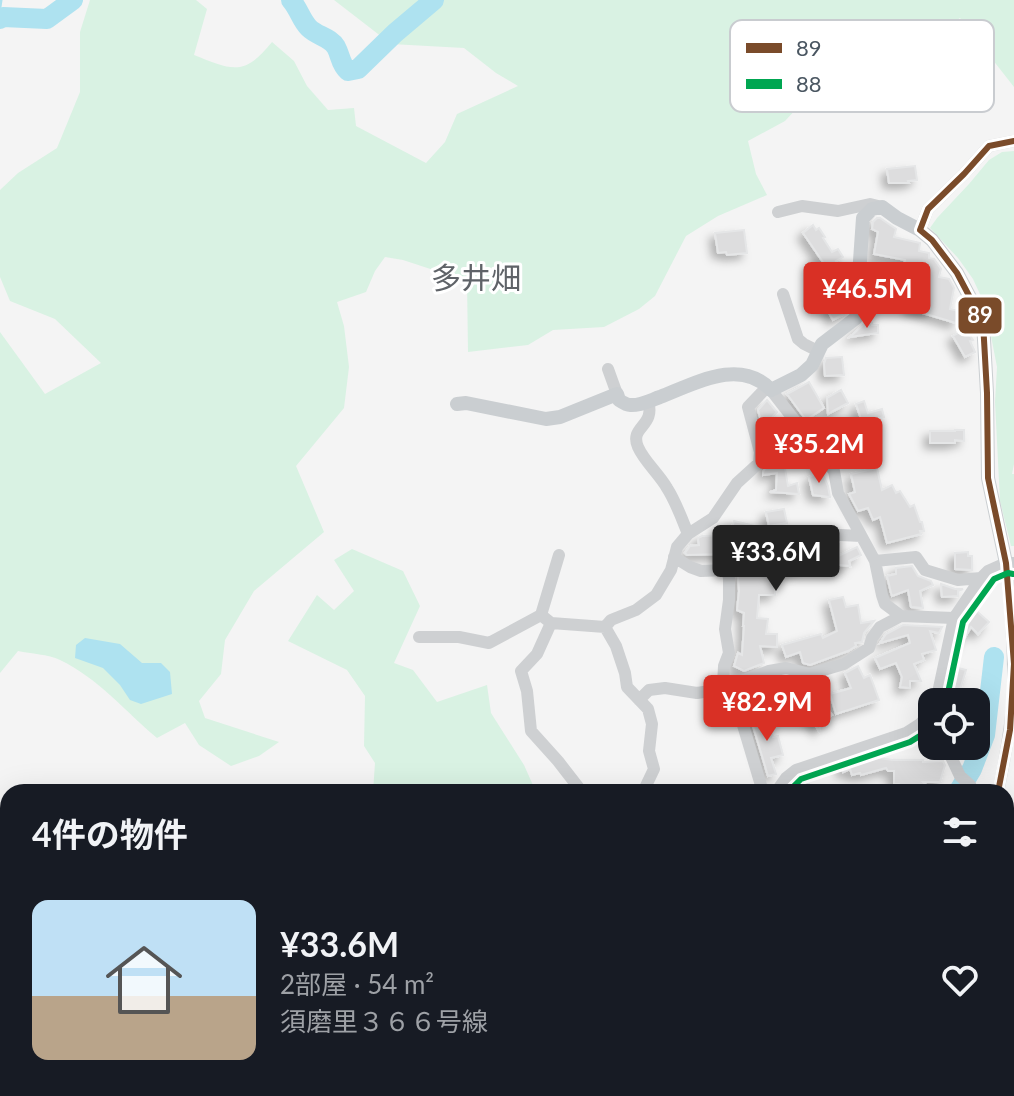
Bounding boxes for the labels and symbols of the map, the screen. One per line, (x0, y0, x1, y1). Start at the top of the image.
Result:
legend (730, 20, 994, 112)
text: 89 (796, 34, 822, 61)
text: 88 (796, 70, 822, 97)
district label: 多井畑 (431, 259, 521, 295)
pin: ¥46.5M (802, 262, 932, 330)
line badge: 89 (957, 296, 1003, 335)
text: 89 (967, 301, 993, 328)
pin: ¥35.2M (754, 417, 884, 485)
pin: ¥33.6M (711, 525, 841, 593)
pin: ¥82.9M (702, 675, 832, 743)

